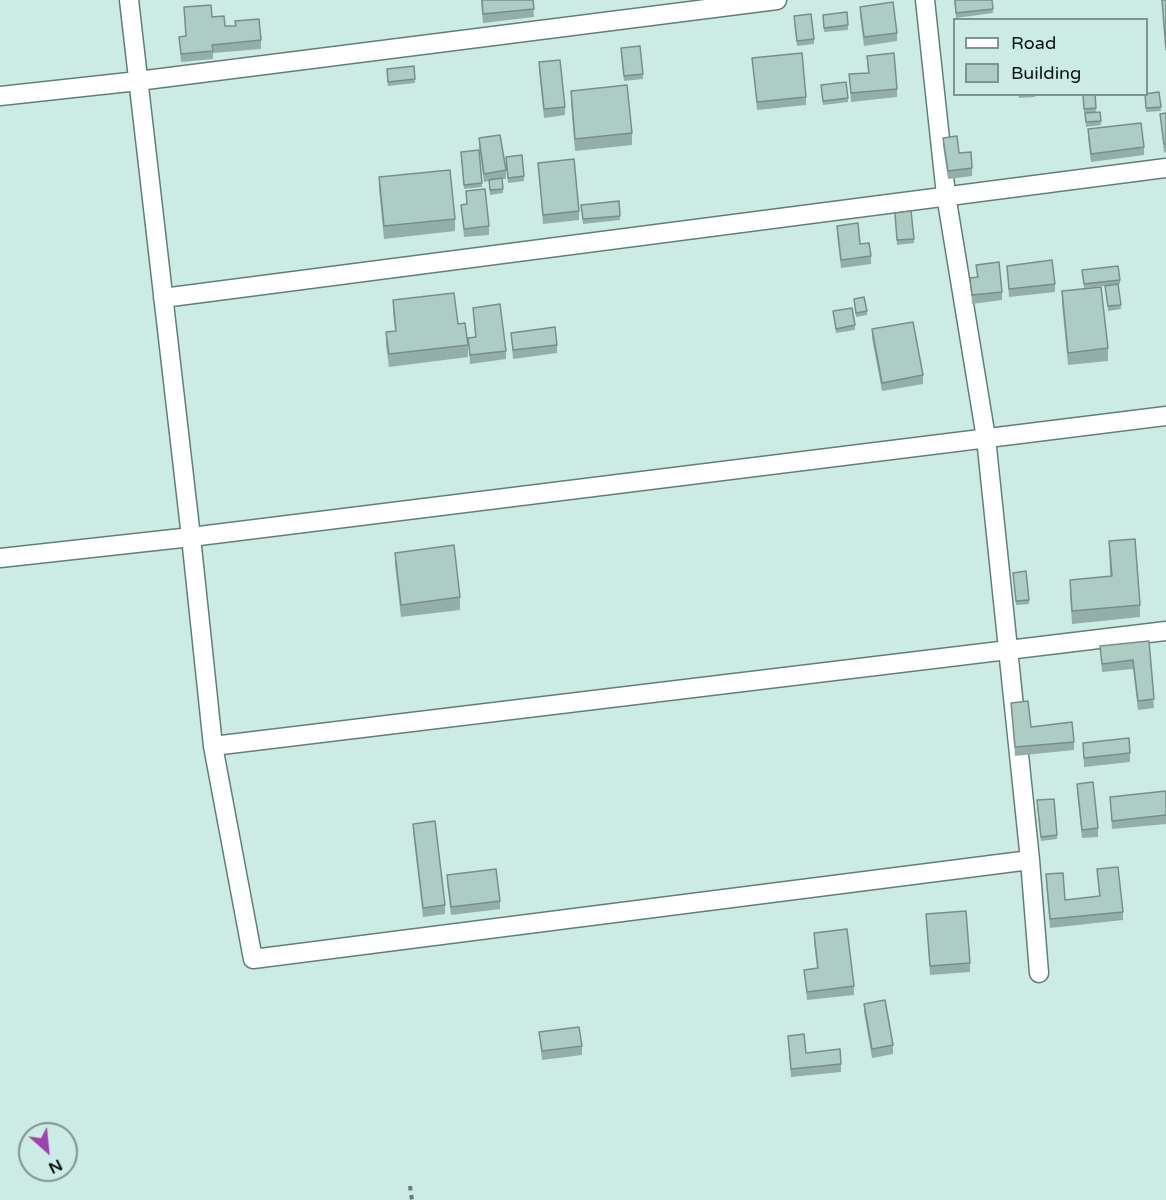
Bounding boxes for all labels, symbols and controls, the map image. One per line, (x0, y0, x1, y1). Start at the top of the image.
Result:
legend (953, 18, 1148, 96)
text: Road (1011, 32, 1056, 54)
text: Building (1011, 62, 1081, 84)
north arrow (18, 1122, 78, 1182)
text: N (45, 1154, 66, 1178)

